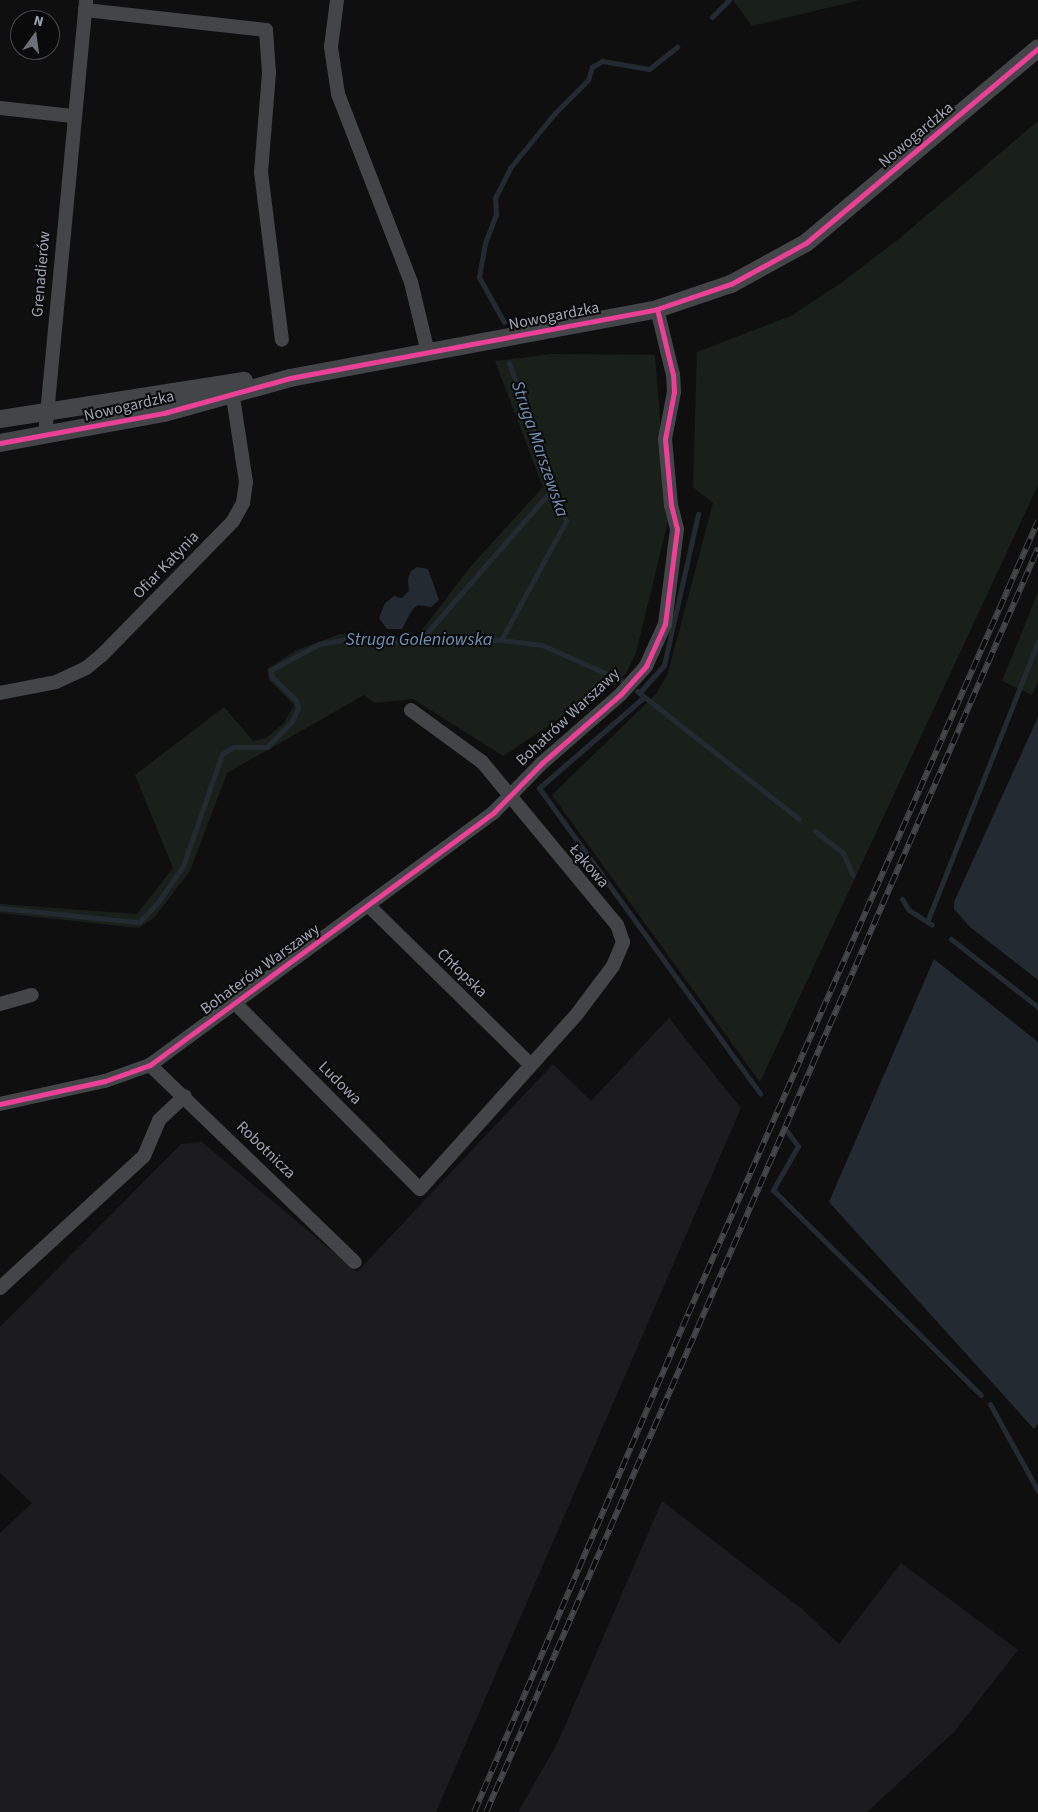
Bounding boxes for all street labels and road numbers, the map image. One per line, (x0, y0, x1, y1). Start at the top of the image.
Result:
street label: Nowogardzka (875, 98, 957, 172)
street label: Grenadierów (28, 230, 54, 318)
street label: Nowogardzka (507, 298, 601, 334)
street label: Nowogardzka (82, 386, 176, 426)
street label: Ofiar Katynia (129, 527, 203, 603)
street label: Bohatrów Warszawy (512, 664, 624, 770)
street label: Łąkowa (565, 840, 613, 892)
street label: Bohaterów Warszawy (197, 919, 323, 1019)
street label: Chłopska (433, 944, 491, 1002)
street label: Ludowa (314, 1057, 366, 1109)
street label: Robotnicza (232, 1117, 300, 1183)

